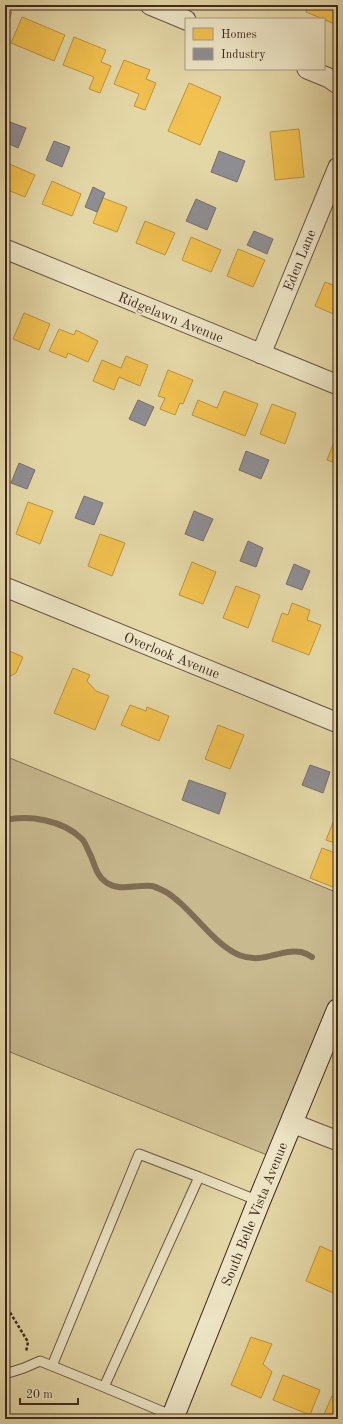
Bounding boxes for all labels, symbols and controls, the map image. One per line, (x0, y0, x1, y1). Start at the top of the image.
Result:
legend (185, 18, 325, 70)
text: Homes (221, 29, 257, 41)
text: Industry (221, 49, 266, 61)
street label: Eden Lane (281, 228, 319, 293)
street label: Ridgelawn Avenue (116, 290, 225, 345)
street label: Overlook Avenue (122, 630, 222, 682)
street label: South Belle Vista Avenue (220, 1140, 290, 1288)
scale bar (20, 1380, 78, 1406)
text: 20 m (26, 1389, 53, 1401)

